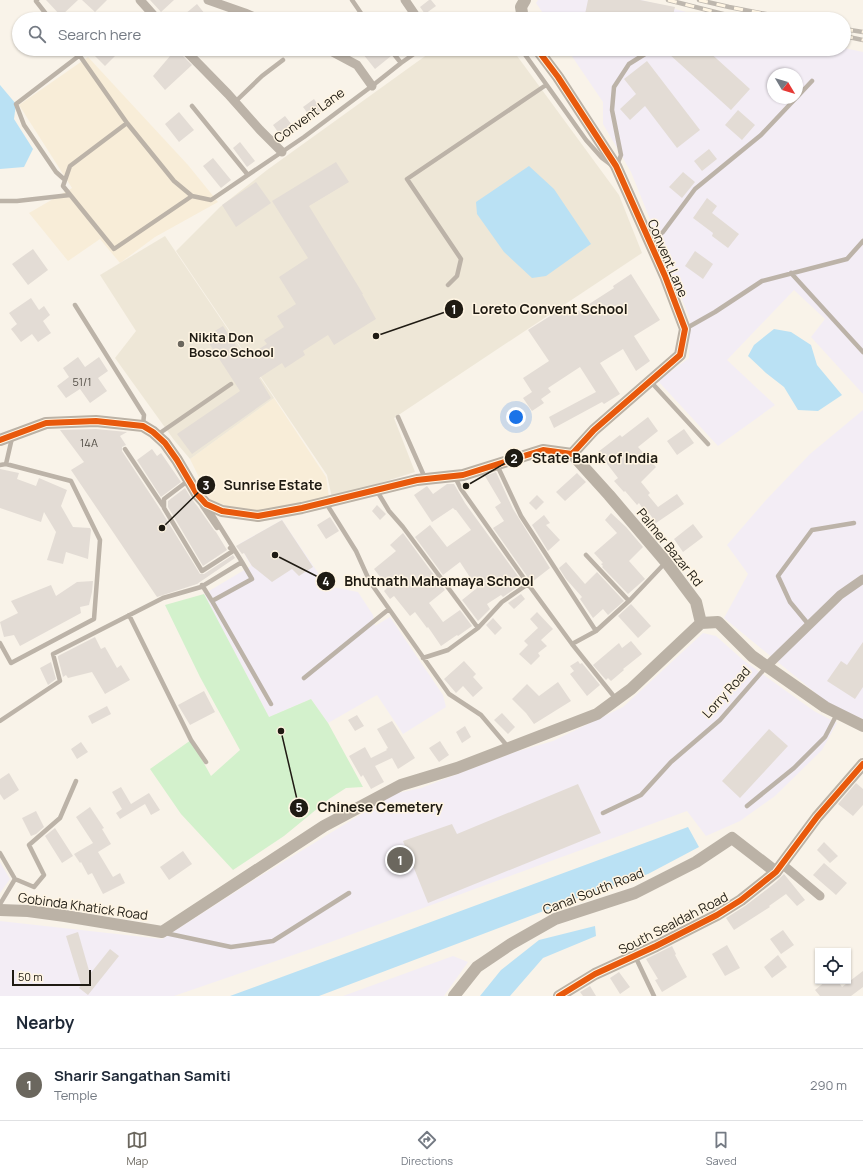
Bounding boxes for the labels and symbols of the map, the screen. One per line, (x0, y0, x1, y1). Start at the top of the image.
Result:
north arrow (767, 68, 803, 104)
street label: Convent Lane (270, 83, 348, 147)
street label: Convent Lane (643, 216, 693, 300)
callout: Loreto Convent School (444, 296, 635, 322)
text: Loreto Convent School (472, 299, 628, 318)
text: 1 (451, 301, 457, 318)
place label: Nikita Don Bosco School (189, 328, 274, 361)
marker: Nikita Don Bosco School (176, 339, 186, 349)
house number: 51/1 (72, 374, 92, 389)
your location (506, 407, 526, 427)
house number: 14A (80, 435, 98, 450)
callout: State Bank of India (504, 445, 666, 471)
text: State Bank of India (532, 448, 658, 467)
text: 2 (510, 450, 518, 467)
callout: Sunrise Estate (196, 472, 331, 498)
text: Sunrise Estate (223, 475, 323, 494)
text: 3 (203, 477, 210, 494)
street label: Palmer Bazar Rd (633, 504, 707, 590)
callout: Bhutnath Mahamaya School (316, 568, 542, 594)
text: Bhutnath Mahamaya School (344, 571, 534, 590)
text: 4 (322, 573, 330, 590)
street label: Lorry Road (698, 662, 754, 722)
callout: Chinese Cemetery (289, 795, 450, 821)
text: Chinese Cemetery (317, 797, 443, 816)
text: 5 (295, 799, 303, 816)
pin: 1 (387, 845, 413, 875)
street label: Canal South Road (540, 863, 646, 919)
street label: Gobinda Khatick Road (17, 888, 149, 924)
street label: South Sealdah Road (615, 888, 731, 958)
scale bar (12, 968, 91, 987)

